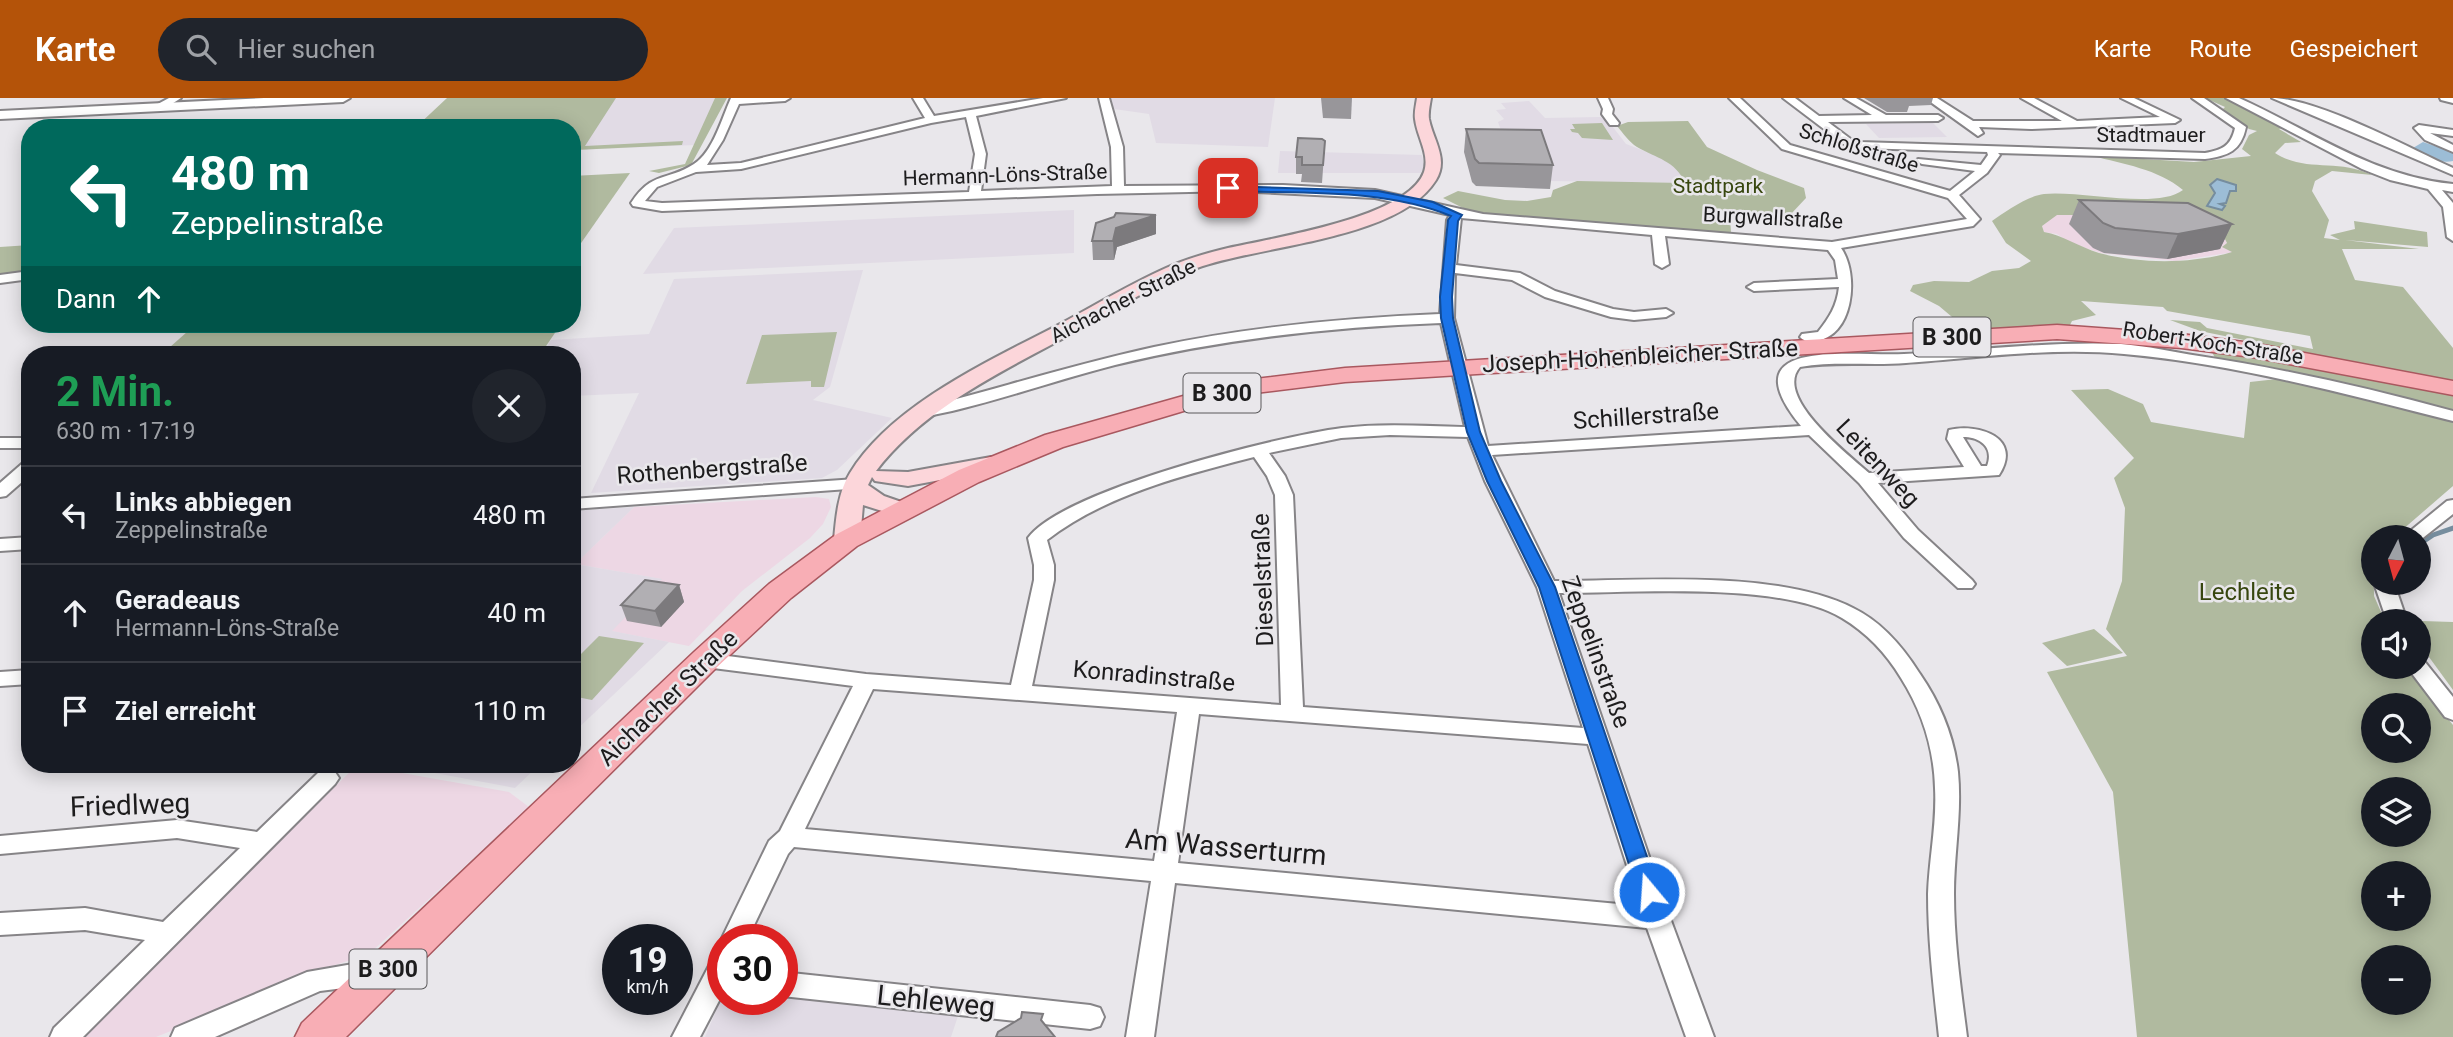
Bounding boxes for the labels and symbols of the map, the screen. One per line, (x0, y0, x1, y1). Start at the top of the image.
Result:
street label: Schloßstraße (1796, 118, 1922, 178)
street label: Stadtmauer (2096, 123, 2206, 147)
pin (1198, 158, 1258, 218)
street label: Hermann-Löns-Straße (902, 159, 1108, 191)
park label: Stadtpark (1673, 174, 1764, 198)
street label: Burgwallstraße (1702, 202, 1844, 234)
street label: Aichacher Straße (1046, 254, 1200, 348)
street label: Robert-Koch-Straße (2121, 317, 2305, 369)
road number: B 300 (1913, 318, 1990, 356)
street label: Joseph-Hohenbleicher-Straße (1481, 334, 1799, 378)
road number: B 300 (1184, 374, 1260, 412)
street label: Schillerstraße (1572, 397, 1720, 435)
street label: Leitenweg (1830, 413, 1926, 513)
street label: Rothenbergstraße (616, 448, 808, 490)
street label: Dieselstraße (1247, 513, 1279, 647)
north arrow (2361, 525, 2431, 595)
street label: Zeppelinstraße (1556, 572, 1636, 732)
park label: Lechleite (2199, 578, 2295, 606)
street label: Aichacher Straße (593, 624, 743, 772)
street label: Konradinstraße (1072, 655, 1236, 697)
street label: Friedlweg (69, 786, 191, 824)
street label: Am Wasserturm (1124, 822, 1328, 872)
position arrow (1612, 855, 1686, 929)
speed limit sign: 30 (707, 924, 798, 1015)
road number: B 300 (350, 950, 426, 988)
street label: Lehleweg (875, 978, 997, 1024)

